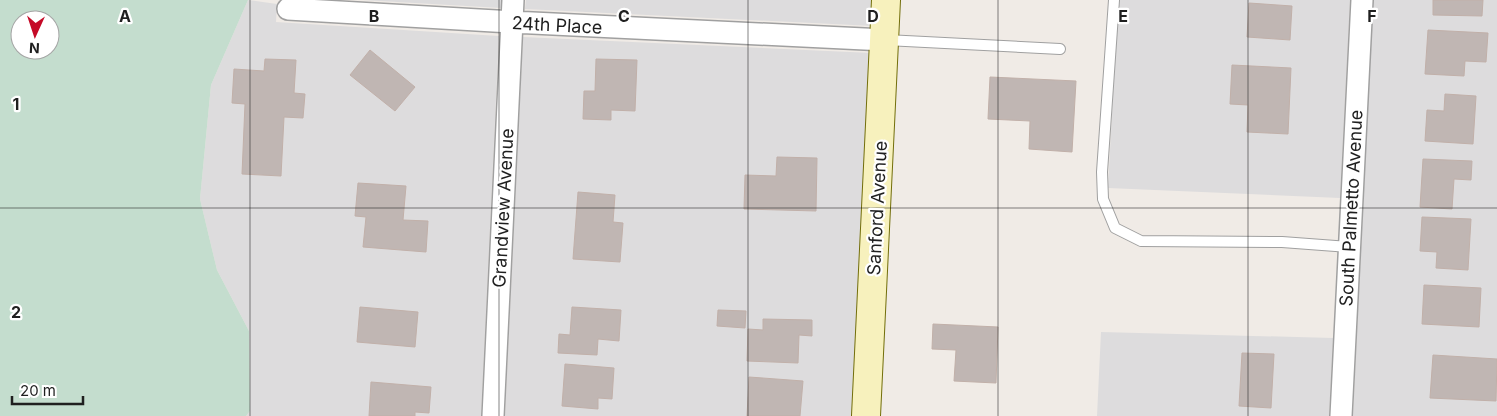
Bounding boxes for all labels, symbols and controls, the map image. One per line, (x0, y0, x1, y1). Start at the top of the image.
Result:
text: A (119, 6, 131, 26)
text: B (369, 6, 379, 26)
text: C (618, 6, 630, 26)
text: D (867, 6, 879, 26)
text: E (1118, 6, 1128, 26)
text: F (1367, 6, 1377, 26)
north arrow (10, 10, 60, 60)
street label: 24th Place (511, 12, 603, 38)
text: N (29, 40, 40, 57)
text: 1 (13, 94, 19, 114)
street label: South Palmetto Avenue (1335, 109, 1367, 307)
street label: Grandview Avenue (488, 128, 518, 288)
street label: Sanford Avenue (863, 140, 891, 276)
text: 2 (11, 302, 21, 322)
scale bar (12, 374, 84, 406)
text: 20 m (20, 381, 56, 400)

